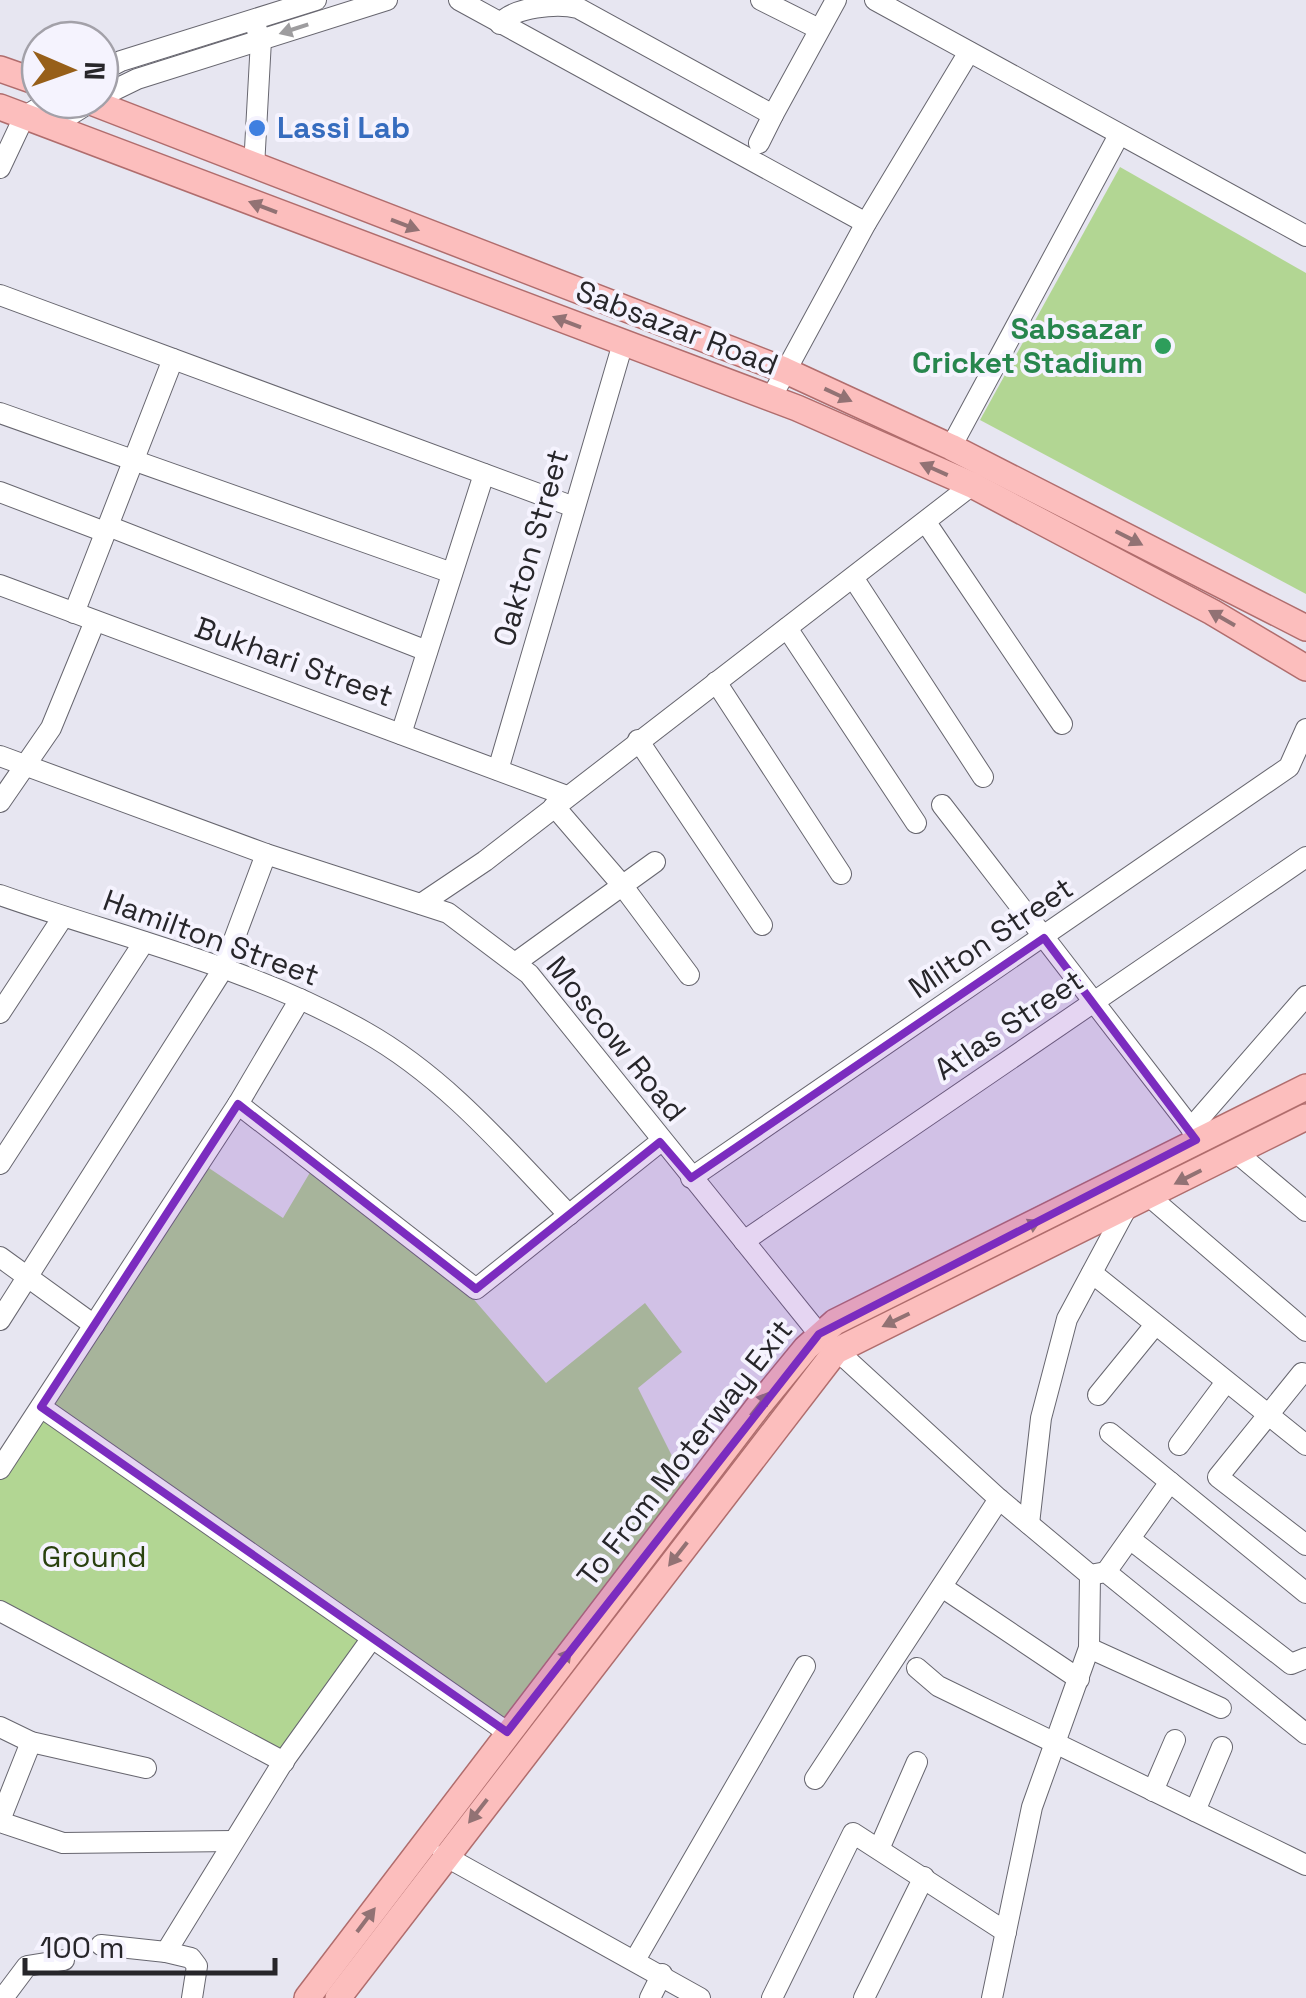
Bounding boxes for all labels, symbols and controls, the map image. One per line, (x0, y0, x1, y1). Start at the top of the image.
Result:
north arrow (20, 20, 120, 120)
one-way arrow (279, 23, 309, 38)
text: N (77, 61, 113, 81)
place label: Lassi Lab (277, 108, 410, 147)
marker: Lassi Lab (246, 117, 268, 139)
one-way arrow (248, 199, 278, 214)
one-way arrow (390, 217, 420, 233)
street label: Sabsazar Road (571, 271, 784, 384)
place label: Sabsazar Cricket Stadium (912, 309, 1143, 382)
one-way arrow (552, 314, 582, 329)
marker: Sabsazar Cricket Stadium (1152, 335, 1174, 357)
one-way arrow (824, 386, 853, 403)
street label: Oakton Street (484, 445, 577, 651)
one-way arrow (919, 461, 949, 477)
one-way arrow (1115, 529, 1144, 546)
street label: Bukhari Street (190, 608, 399, 715)
one-way arrow (1208, 610, 1236, 627)
street label: Milton Street (901, 868, 1080, 1007)
street label: Hamilton Street (98, 880, 325, 995)
street label: Moscow Road (538, 948, 695, 1129)
street label: Atlas Street (927, 960, 1091, 1089)
one-way arrow (1173, 1168, 1202, 1185)
one-way arrow (1013, 1219, 1042, 1236)
street label: To From Moterway Exit (568, 1311, 801, 1594)
one-way arrow (881, 1312, 910, 1329)
one-way arrow (750, 1391, 771, 1417)
park label: Ground (41, 1537, 147, 1576)
one-way arrow (668, 1542, 689, 1567)
one-way arrow (551, 1648, 572, 1674)
one-way arrow (468, 1798, 489, 1824)
one-way arrow (355, 1907, 375, 1933)
scale bar (25, 1913, 275, 1975)
text: 100 m (40, 1928, 125, 1967)

